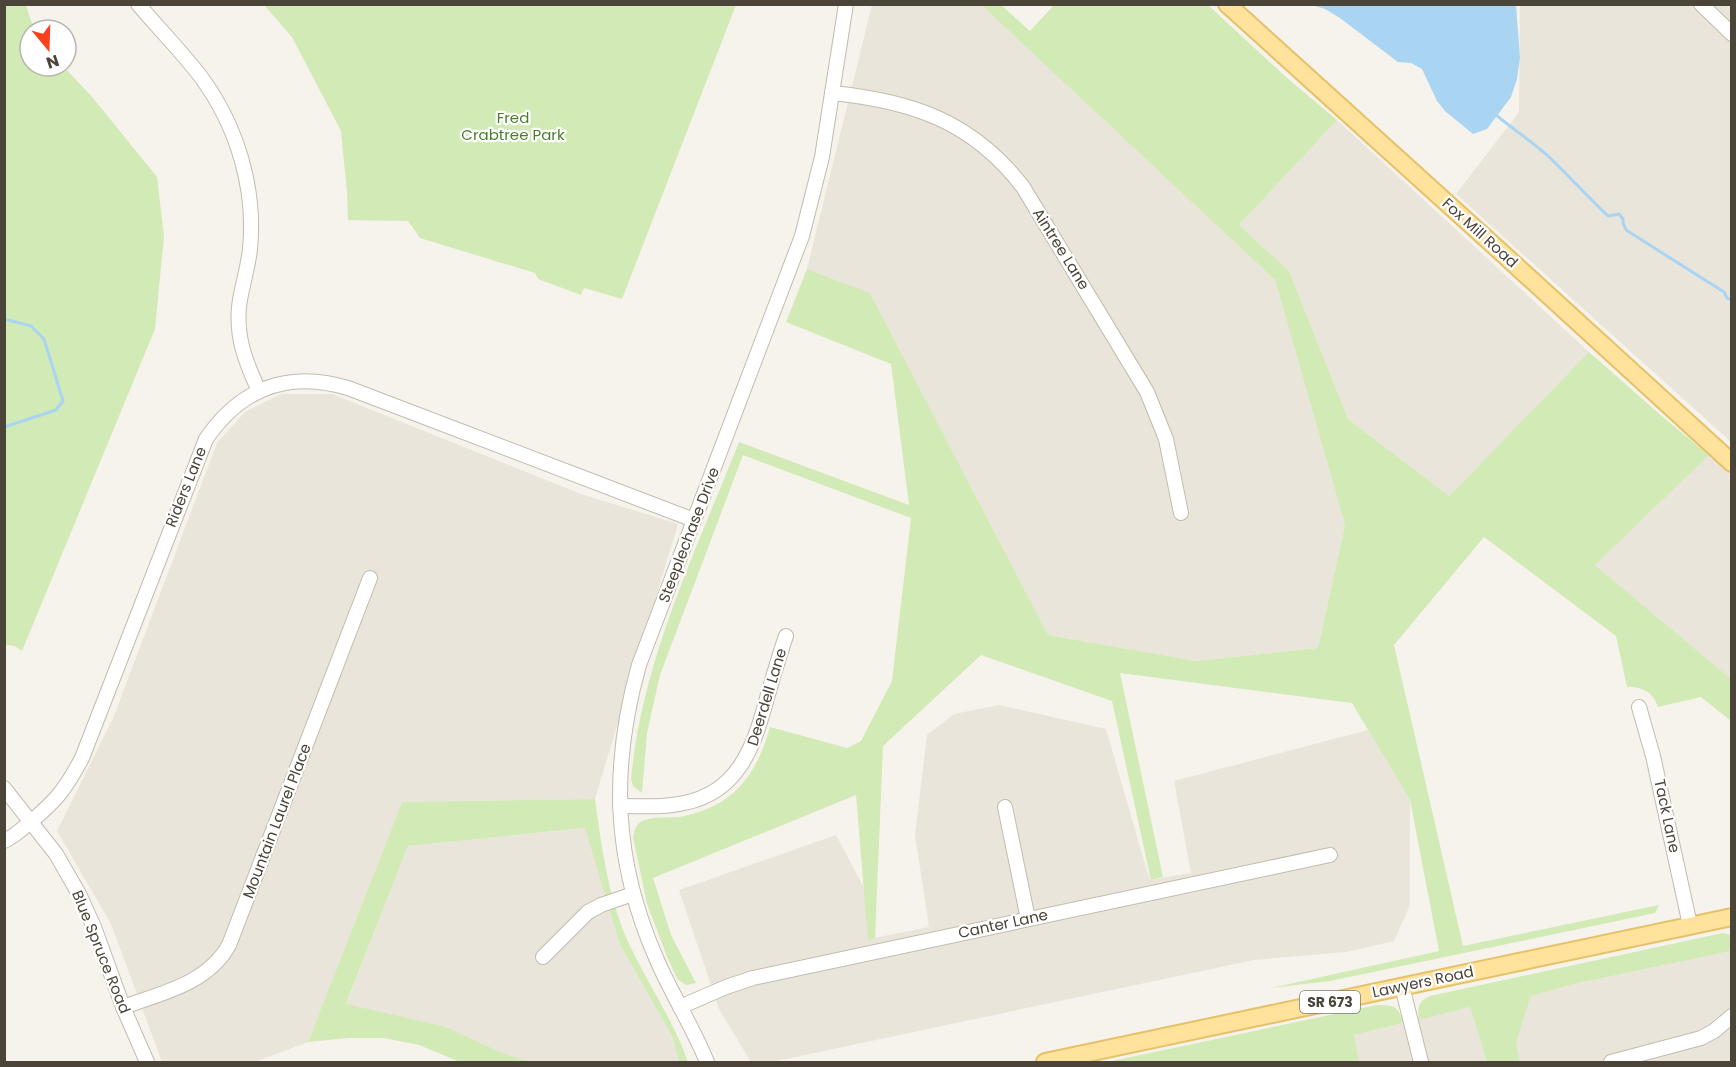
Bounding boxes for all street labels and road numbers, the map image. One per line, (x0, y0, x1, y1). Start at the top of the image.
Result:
street label: Fox Mill Road (1438, 193, 1523, 272)
street label: Aintree Lane (1028, 204, 1095, 294)
street label: Riders Lane (160, 443, 211, 530)
street label: Steeplechase Drive (653, 464, 724, 606)
street label: Deerdell Lane (742, 645, 791, 748)
street label: Mountain Laurel Place (237, 740, 316, 901)
street label: Tack Lane (1649, 777, 1686, 855)
street label: Blue Spruce Road (67, 887, 136, 1017)
street label: Canter Lane (956, 904, 1050, 943)
street label: Lawyers Road (1370, 961, 1476, 1003)
road number: SR 673 (1300, 991, 1360, 1013)

